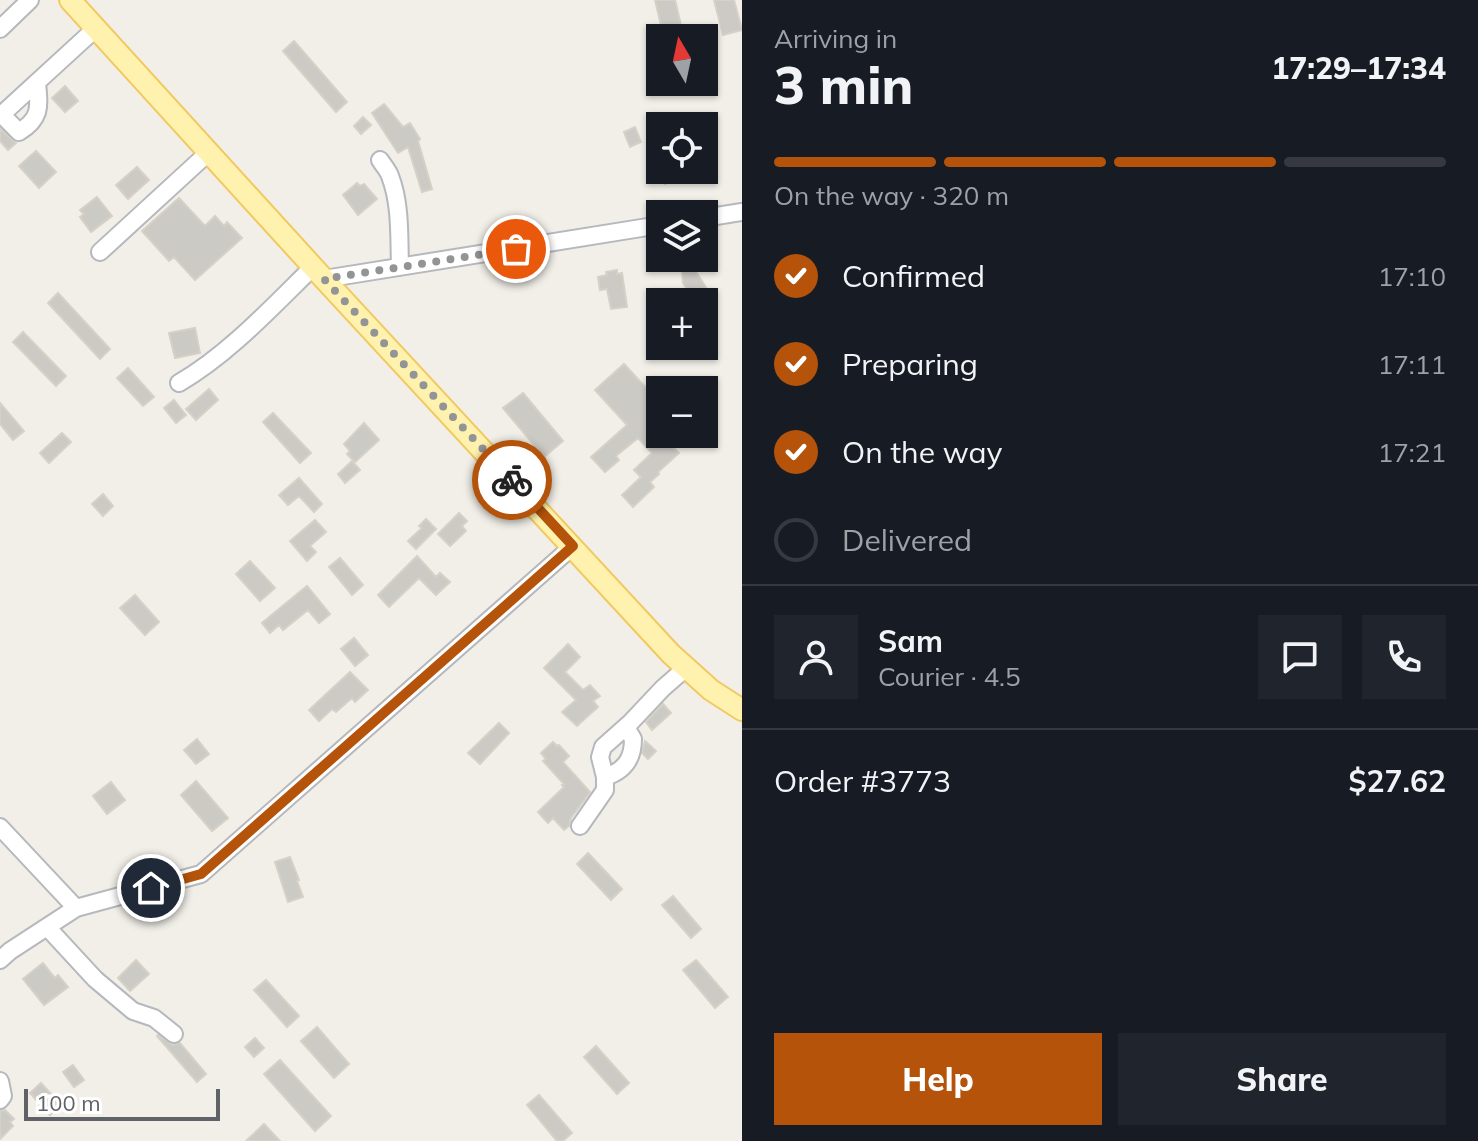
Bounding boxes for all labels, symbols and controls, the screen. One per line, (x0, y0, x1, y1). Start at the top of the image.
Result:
text: Arriving in (774, 22, 897, 55)
north arrow (646, 24, 718, 96)
map controls (646, 24, 718, 448)
text: 17:29–17:34 (1271, 49, 1446, 87)
text: 3 min (774, 52, 913, 117)
button: locate (646, 112, 718, 184)
text: On the way · 320 m (774, 179, 1009, 212)
button: layers (646, 200, 718, 272)
pin (482, 215, 550, 283)
icon: bag (494, 227, 538, 271)
icon: check (774, 254, 818, 298)
text: Confirmed (842, 257, 985, 295)
text: 17:10 (1378, 260, 1446, 293)
button: + (646, 288, 718, 360)
icon: check (774, 342, 818, 386)
text: Preparing (842, 345, 978, 383)
text: 17:11 (1378, 348, 1446, 381)
button: − (646, 376, 718, 448)
icon: check (774, 430, 818, 474)
text: On the way (842, 433, 1002, 471)
text: 17:21 (1378, 436, 1446, 469)
courier (472, 440, 552, 520)
icon: bike (490, 458, 534, 502)
text: Delivered (842, 521, 972, 559)
button: person (774, 615, 858, 699)
button: chat (1258, 615, 1342, 699)
button: phone (1362, 615, 1446, 699)
text: Sam (878, 622, 943, 660)
text: Courier · 4.5 (878, 660, 1021, 693)
text: Order #3773 (774, 762, 951, 800)
text: $27.62 (1349, 762, 1446, 800)
pin (117, 854, 185, 922)
icon: home (129, 866, 173, 910)
button: Help (774, 1033, 1102, 1125)
button: Share (1118, 1033, 1446, 1125)
scale bar (24, 1085, 220, 1121)
text: 100 m (36, 1089, 101, 1117)

